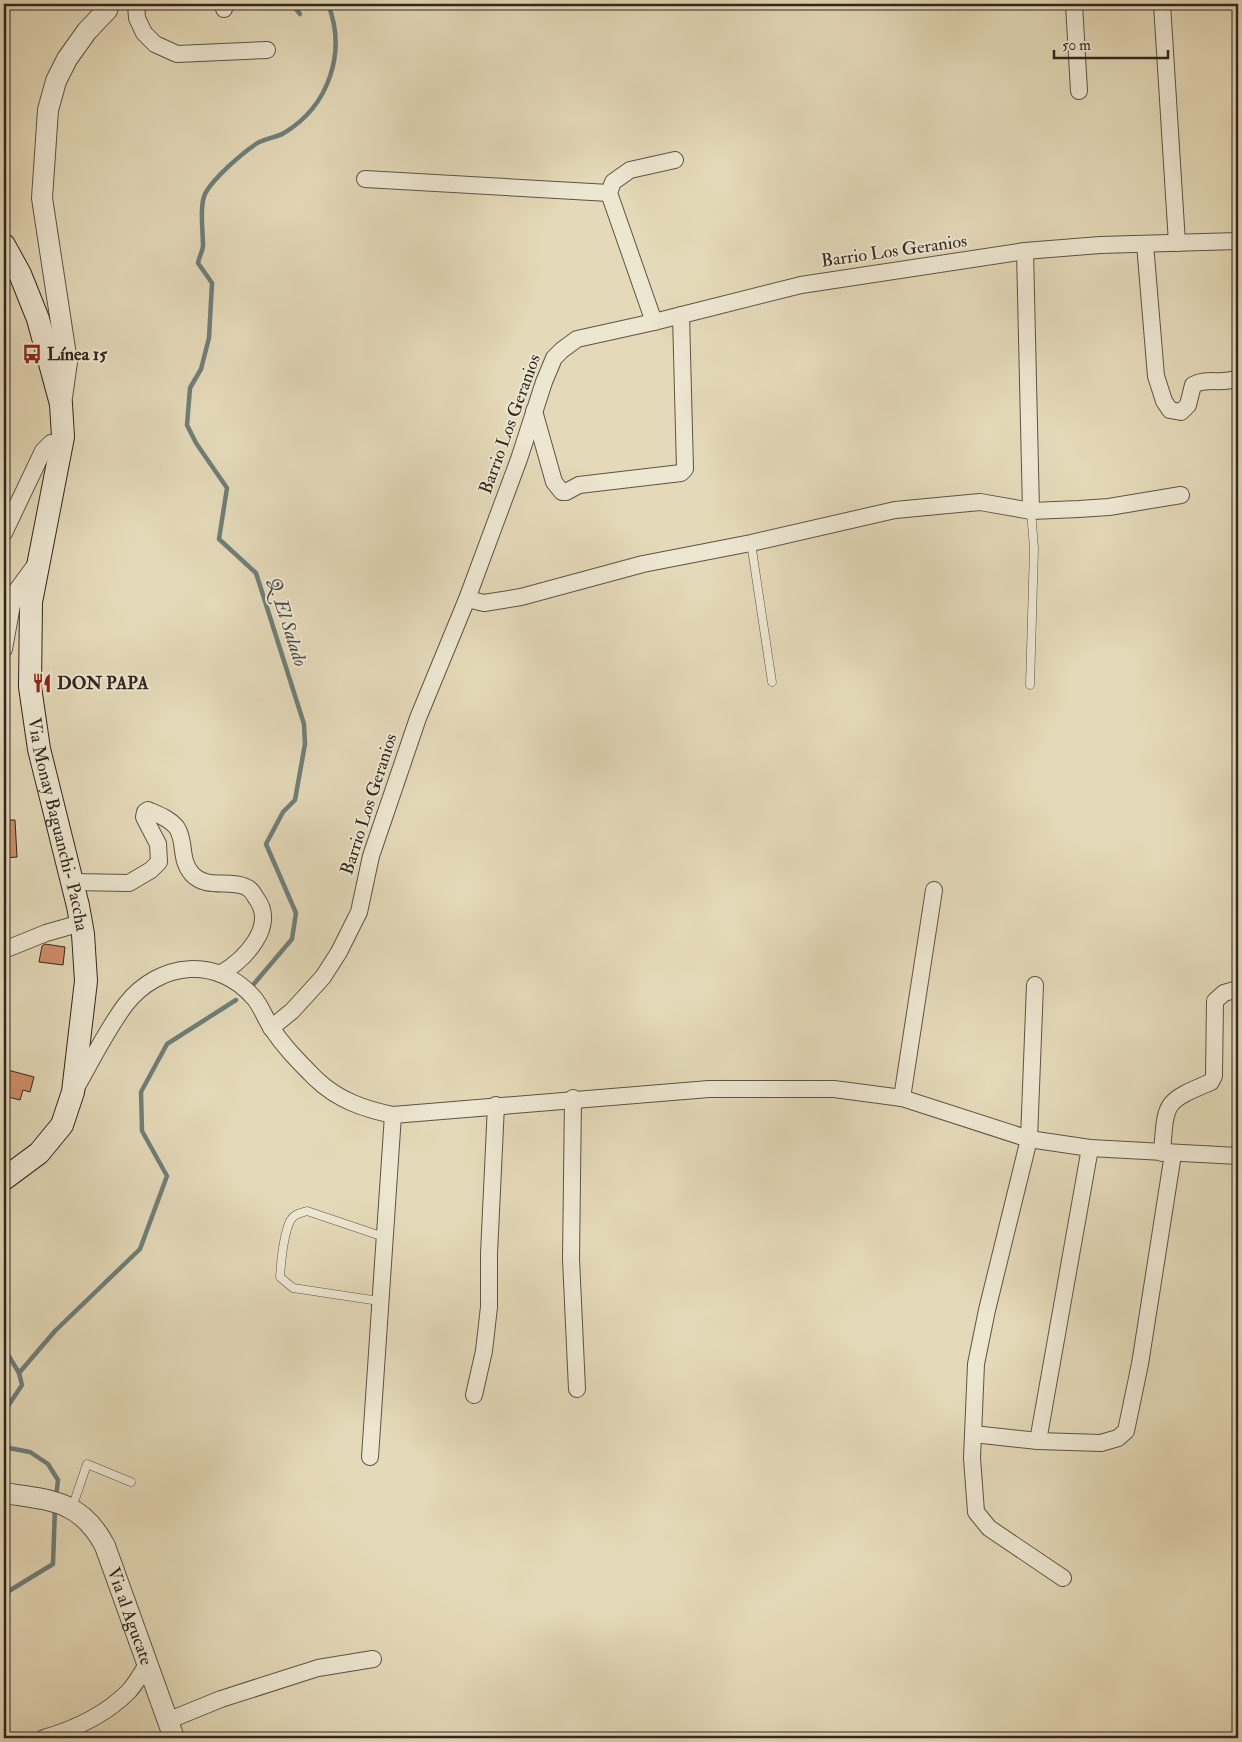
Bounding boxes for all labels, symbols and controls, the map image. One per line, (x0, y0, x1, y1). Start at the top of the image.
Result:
scale bar (1054, 28, 1168, 60)
text: 50 m (1062, 36, 1091, 55)
street label: Barrio Los Geranios (820, 229, 968, 273)
bus stop icon: Línea 15 (21, 343, 43, 365)
place label: Línea 15 (47, 343, 108, 366)
street label: Barrio Los Geranios (474, 351, 546, 497)
water label: Q. El Salado (261, 574, 313, 670)
restaurant icon: DON PAPA (31, 672, 53, 694)
place label: DON PAPA (57, 672, 149, 695)
street label: Via Monay Baguanchi- Paccha (23, 716, 94, 933)
street label: Barrio Los Geranios (335, 731, 403, 877)
street label: Via al Agucate (102, 1564, 159, 1669)

